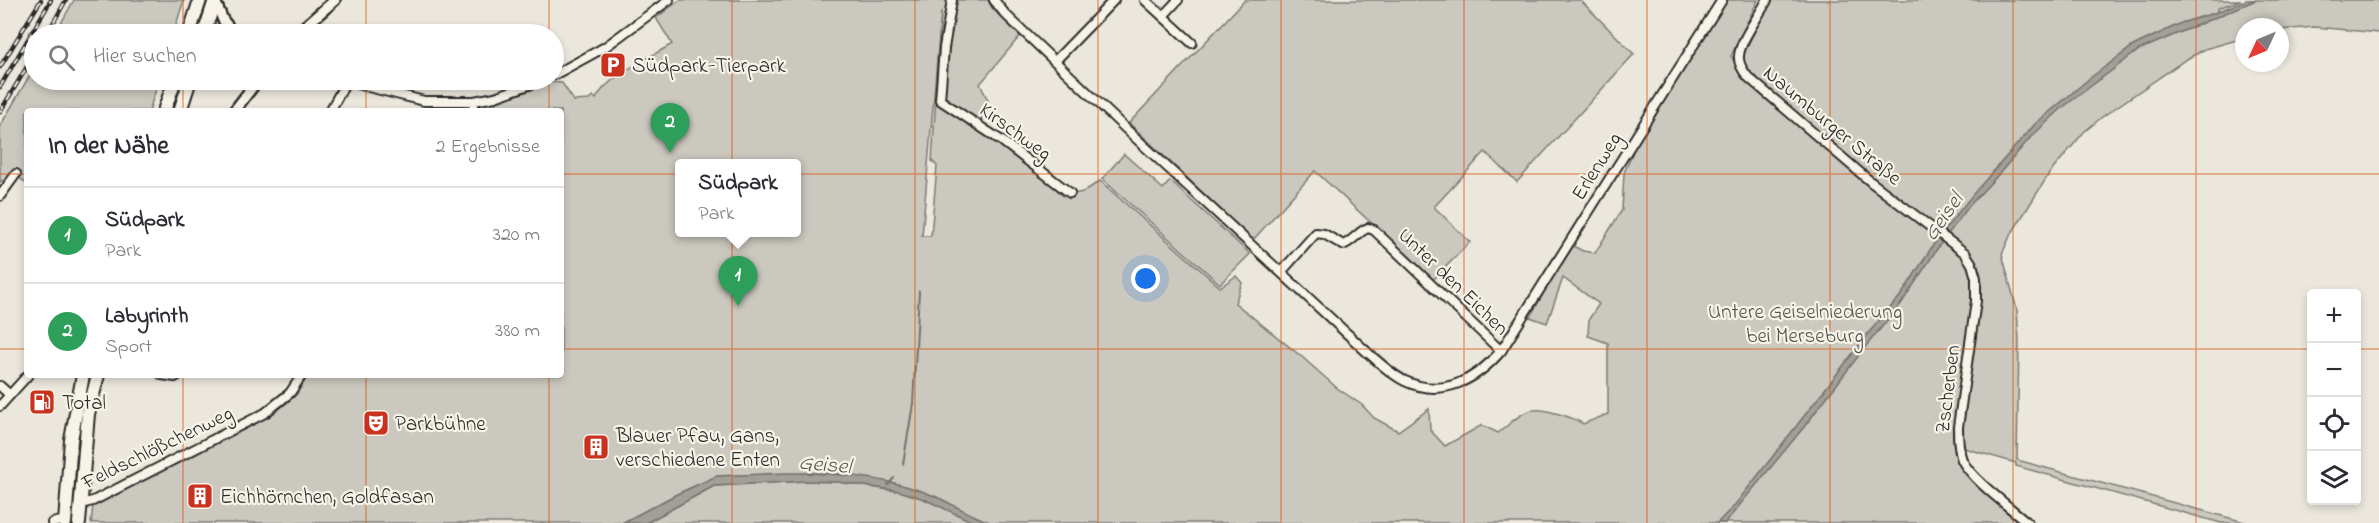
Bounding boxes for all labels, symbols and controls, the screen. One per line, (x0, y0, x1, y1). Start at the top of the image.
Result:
north arrow (2235, 18, 2289, 72)
search box (24, 24, 564, 90)
icon: search (45, 41, 78, 74)
text: Hier suchen (93, 41, 197, 73)
parking icon: Südpark-Tierpark (598, 50, 628, 80)
place label: Südpark-Tierpark (632, 52, 787, 82)
street label: Naumburger Straße (1755, 60, 1908, 195)
street label: Kirschweg (971, 96, 1057, 171)
pin: 2 (650, 104, 690, 153)
street label: Erlenweg (1565, 127, 1632, 208)
text: In der Nähe (48, 128, 169, 166)
text: 2 Ergebnisse (435, 133, 540, 162)
popup (675, 159, 801, 237)
text: Südpark (698, 168, 778, 200)
water label: Geisel (1916, 185, 1974, 248)
text: Park (698, 200, 734, 229)
text: Südpark (105, 205, 184, 237)
text: 1 (64, 221, 71, 250)
text: 320 m (493, 221, 540, 250)
street label: Unter den Eichen (1390, 222, 1515, 343)
text: Park (105, 237, 141, 266)
pin: 1 (718, 256, 758, 306)
your location (1131, 264, 1160, 293)
map controls (2307, 289, 2361, 505)
button: + (2307, 289, 2361, 343)
park label: Untere Geiselniederung bei Merseburg (1708, 298, 1902, 354)
text: Labyrinth (105, 301, 188, 333)
text: 2 (63, 317, 72, 346)
text: 380 m (495, 317, 540, 346)
text: Sport (105, 333, 152, 362)
street label: Zscherben (1929, 343, 1969, 435)
button: − (2307, 343, 2361, 397)
fuel station icon: Total (27, 387, 57, 417)
place label: Total (62, 389, 106, 419)
button: locate (2307, 397, 2361, 451)
street label: Feldschlößchenweg (76, 399, 239, 501)
theatre icon: Parkbühne (361, 408, 391, 438)
place label: Parkbühne (395, 410, 486, 440)
place label: Blauer Pfau, Gans, verschiedene Enten (615, 422, 780, 476)
building icon: Blauer Pfau, Gans, verschiedene Enten (581, 432, 611, 462)
water label: Geisel (797, 448, 855, 484)
button: layers (2307, 451, 2361, 505)
building icon: Eichhörnchen, Goldfasan (185, 481, 215, 511)
place label: Eichhörnchen, Goldfasan (220, 483, 434, 513)

